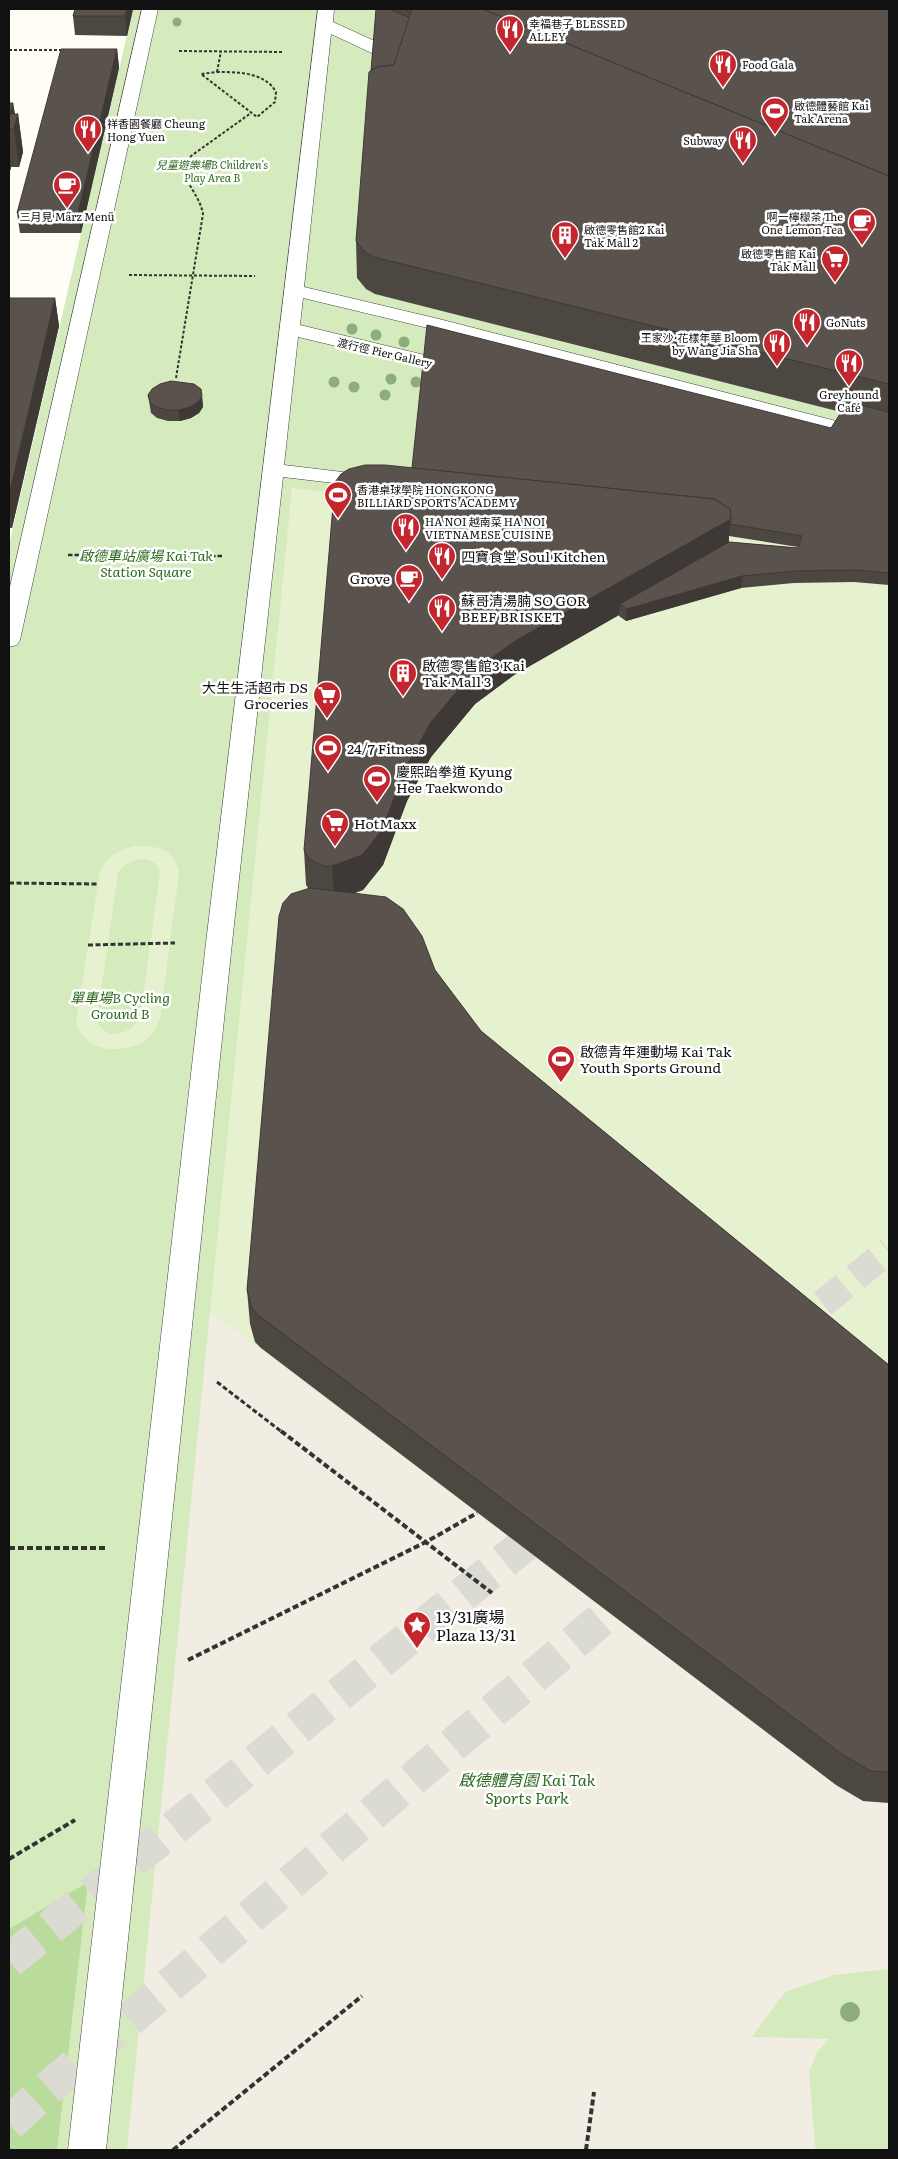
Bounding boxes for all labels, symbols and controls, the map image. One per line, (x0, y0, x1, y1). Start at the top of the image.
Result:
restaurant icon: 幸福巷子 BLESSED ALLEY (495, 14, 525, 53)
place label: 幸福巷子 BLESSED ALLEY (529, 15, 625, 44)
restaurant icon: Food Gala (708, 49, 738, 88)
place label: Food Gala (742, 56, 794, 72)
sports icon: 啟德體藝館 Kai Tak Arena (760, 96, 790, 135)
place label: 啟德體藝館 Kai Tak Arena (794, 97, 869, 126)
restaurant icon: 祥香園餐廳 Cheung Hong Yuen (73, 114, 103, 153)
place label: 祥香園餐廳 Cheung Hong Yuen (107, 115, 206, 144)
restaurant icon: Subway (728, 125, 758, 164)
place label: Subway (683, 132, 725, 148)
park label: 兒童遊樂場B Children's Play Area B (156, 156, 268, 185)
cafe icon: 三月見 März Menü (52, 170, 82, 209)
cafe icon: 啊一檸檬茶 The One Lemon Tea (847, 207, 877, 246)
place label: 三月見 März Menü (20, 208, 115, 224)
place label: 啊一檸檬茶 The One Lemon Tea (762, 208, 843, 237)
building icon: 啟德零售館2 Kai Tak Mall 2 (550, 220, 580, 259)
place label: 啟德零售館2 Kai Tak Mall 2 (584, 221, 665, 250)
supermarket icon: 啟德零售館 Kai Tak Mall (820, 244, 850, 283)
place label: 啟德零售館 Kai Tak Mall (741, 245, 816, 274)
restaurant icon: GoNuts (792, 307, 822, 346)
place label: GoNuts (826, 314, 865, 330)
restaurant icon: 王家沙·花樣年華 Bloom by Wang Jia Sha (762, 328, 792, 367)
place label: 王家沙·花樣年華 Bloom by Wang Jia Sha (641, 329, 758, 358)
street label: 渡行徑 Pier Gallery (336, 333, 435, 371)
restaurant icon: Greyhound Café (834, 348, 864, 387)
place label: Greyhound Café (819, 386, 879, 415)
sports icon: 香港桌球學院 HONGKONG BILLIARD SPORTS ACADEMY (323, 480, 353, 519)
place label: 香港桌球學院 HONGKONG BILLIARD SPORTS ACADEMY (357, 481, 517, 510)
restaurant icon: HA NOI 越南菜 HA NOI VIETNAMESE CUISINE (391, 512, 421, 551)
place label: HA NOI 越南菜 HA NOI VIETNAMESE CUISINE (425, 513, 551, 542)
restaurant icon: 四寶食堂 Soul Kitchen (427, 541, 457, 580)
park label: 啟德車站廣場 Kai Tak Station Square (79, 545, 213, 581)
place label: 四寶食堂 Soul Kitchen (461, 546, 606, 566)
cafe icon: Grove (394, 563, 424, 602)
place label: Grove (350, 568, 390, 588)
place label: 蘇哥清湯腩 SO GOR BEEF BRISKET (461, 590, 587, 626)
restaurant icon: 蘇哥清湯腩 SO GOR BEEF BRISKET (427, 593, 457, 632)
place label: 啟德零售館3 Kai Tak Mall 3 (422, 655, 525, 691)
building icon: 啟德零售館3 Kai Tak Mall 3 (388, 658, 418, 697)
place label: 大生生活超市 DS Groceries (202, 677, 308, 713)
supermarket icon: 大生生活超市 DS Groceries (312, 680, 342, 719)
sports icon: 24/7 Fitness (313, 733, 343, 772)
place label: 24/7 Fitness (347, 738, 425, 758)
place label: 慶熙跆拳道 Kyung Hee Taekwondo (396, 761, 512, 797)
sports icon: 慶熙跆拳道 Kyung Hee Taekwondo (362, 764, 392, 803)
supermarket icon: HotMaxx (320, 808, 350, 847)
place label: HotMaxx (354, 813, 417, 833)
park label: 單車場B Cycling Ground B (70, 987, 170, 1023)
place label: 啟德青年運動場 Kai Tak Youth Sports Ground (580, 1041, 732, 1077)
sports icon: 啟德青年運動場 Kai Tak Youth Sports Ground (546, 1044, 576, 1083)
place label: 13/31廣場 Plaza 13/31 (436, 1604, 516, 1646)
place icon: 13/31廣場 Plaza 13/31 (402, 1610, 432, 1649)
park label: 啟德體育園 Kai Tak Sports Park (458, 1767, 596, 1809)

